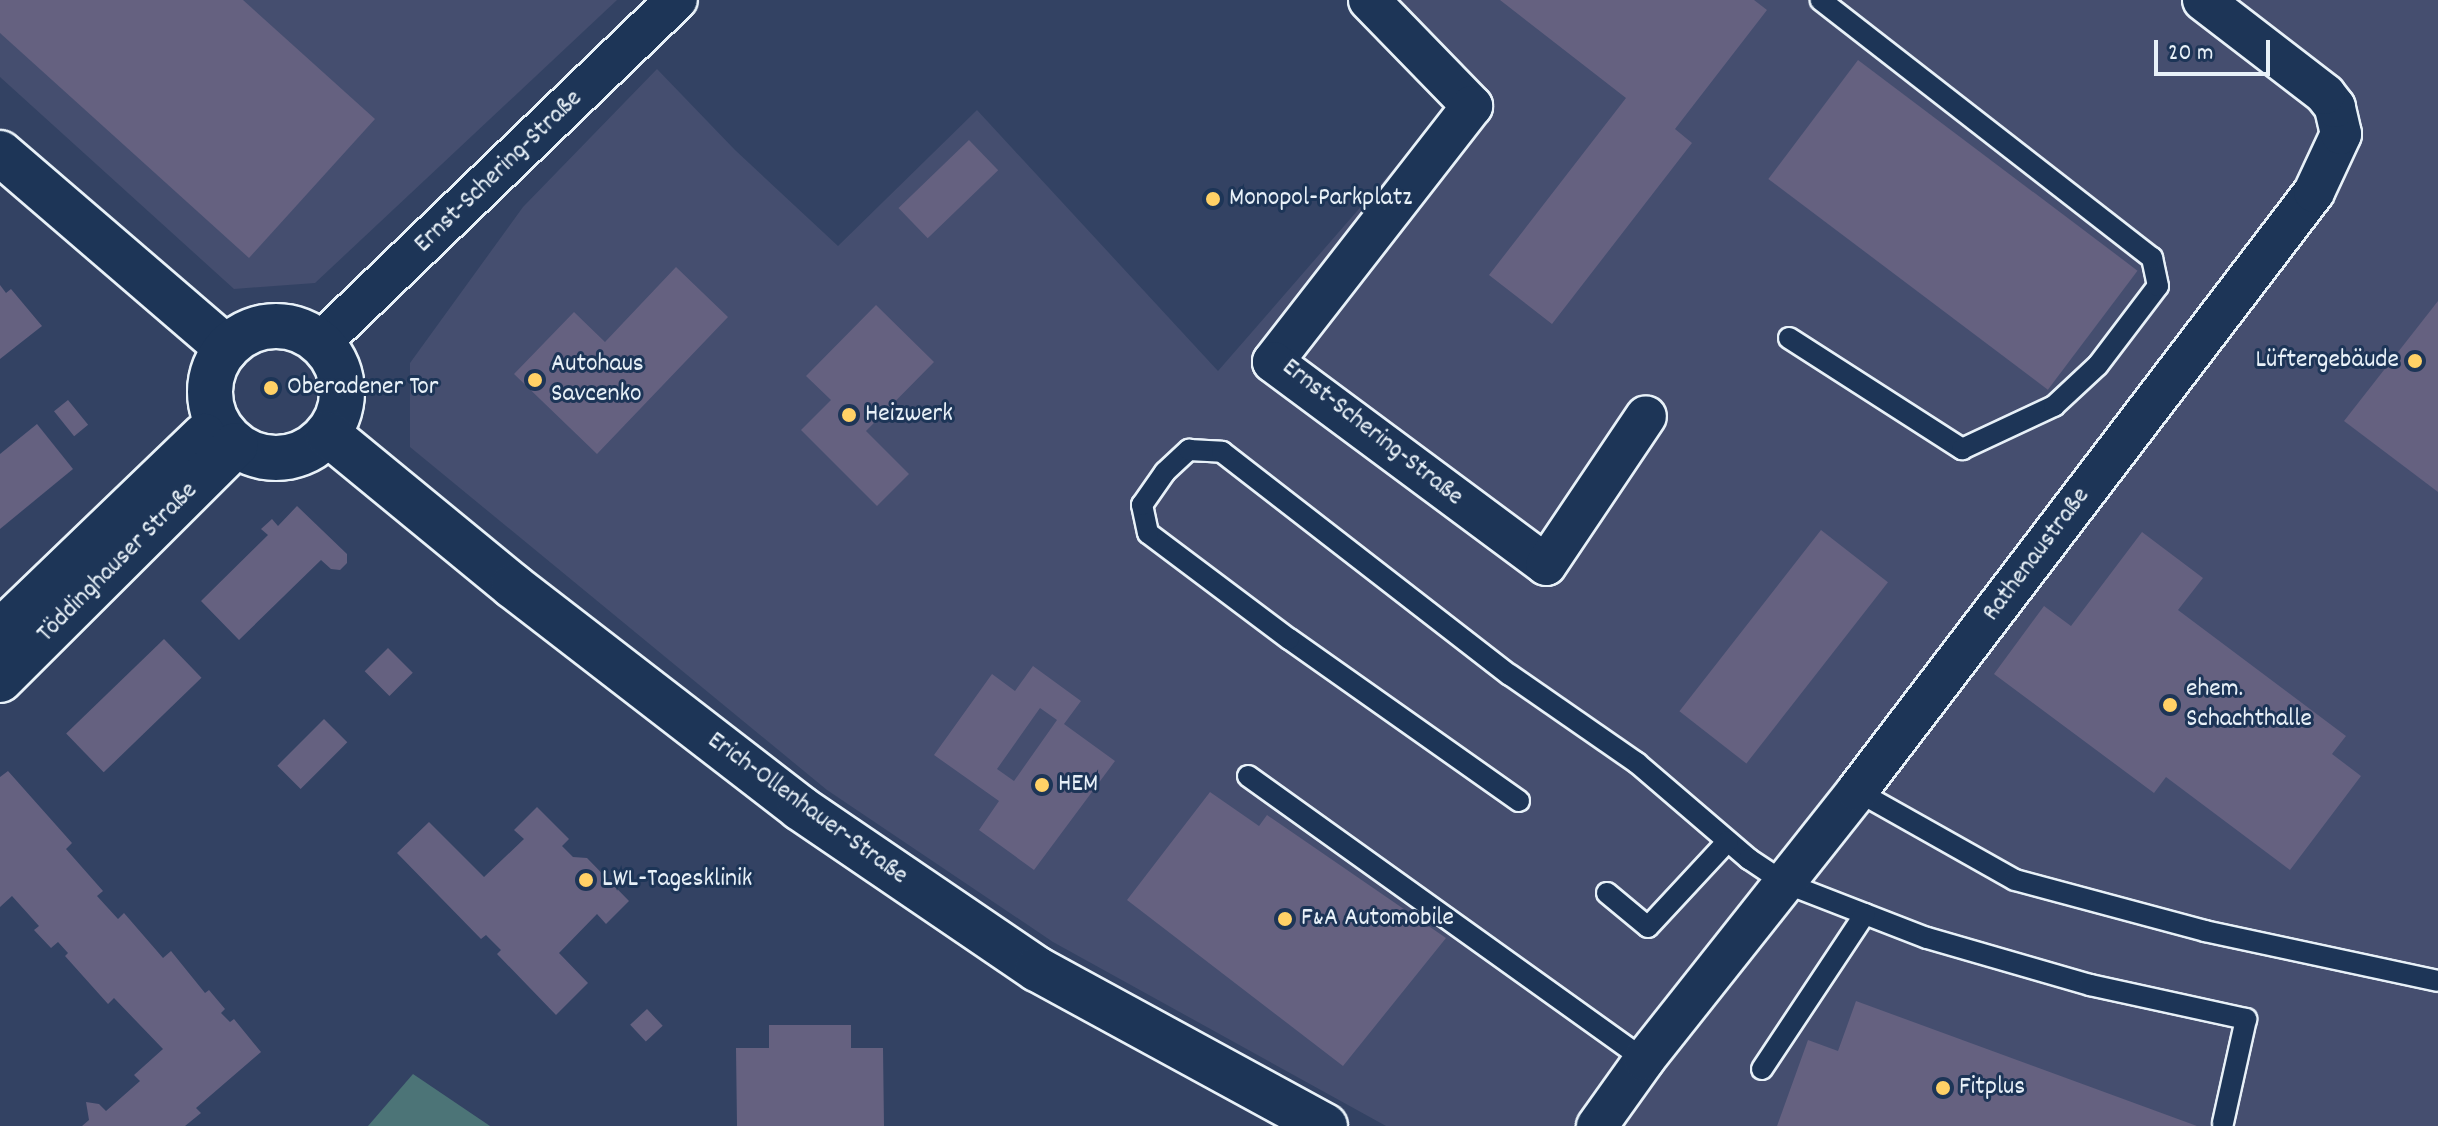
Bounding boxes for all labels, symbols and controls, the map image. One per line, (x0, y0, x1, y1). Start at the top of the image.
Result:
scale bar (2158, 24, 2274, 74)
text: 20 m (2168, 37, 2214, 71)
street label: Ernst-Schering-Straße (408, 84, 590, 260)
place label: Monopol-Parkplatz (1229, 183, 1412, 215)
marker: Monopol-Parkplatz (1204, 190, 1222, 208)
place label: Lüftergebäude (2255, 345, 2399, 377)
place label: Autohaus Savcenko (551, 349, 644, 410)
marker: Lüftergebäude (2406, 352, 2424, 370)
street label: Ernst-Schering-Straße (1275, 353, 1469, 513)
marker: Autohaus Savcenko (526, 371, 544, 389)
place label: Oberadener Tor (287, 372, 438, 404)
marker: Oberadener Tor (262, 379, 280, 397)
place label: Heizwerk (865, 399, 953, 431)
marker: Heizwerk (840, 406, 858, 424)
street label: Töddinghauser Straße (31, 476, 205, 650)
street label: Rathenaustraße (1977, 482, 2097, 628)
place label: ehem. Schachthalle (2186, 674, 2312, 736)
marker: ehem. Schachthalle (2161, 696, 2179, 714)
street label: Erich-Ollenhauer-Straße (701, 726, 913, 892)
place label: HEM (1058, 769, 1098, 801)
marker: HEM (1033, 776, 1051, 794)
place label: LWL-Tagesklinik (602, 864, 752, 896)
marker: LWL-Tagesklinik (577, 871, 595, 889)
place label: F&A Automobile (1301, 903, 1454, 935)
marker: F&A Automobile (1276, 910, 1294, 928)
place label: Fitplus (1959, 1072, 2025, 1104)
marker: Fitplus (1934, 1079, 1952, 1097)

